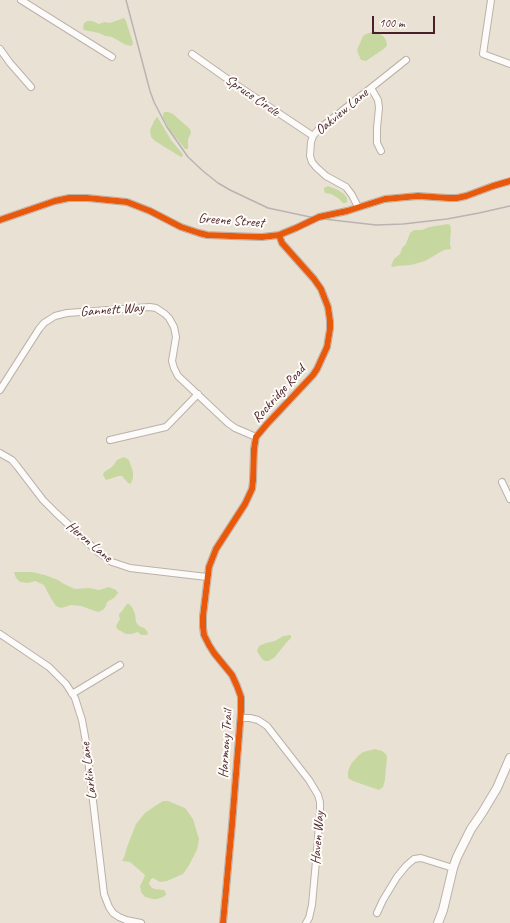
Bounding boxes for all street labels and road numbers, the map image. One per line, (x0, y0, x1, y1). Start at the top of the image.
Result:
street label: Spruce Circle (222, 72, 282, 120)
street label: Oakview Lane (312, 85, 372, 139)
street label: Greene Street (198, 210, 264, 232)
street label: Gannett Way (80, 299, 144, 321)
street label: Rockridge Road (249, 362, 309, 426)
street label: Heron Lane (63, 518, 115, 566)
street label: Harmony Trail (215, 709, 237, 779)
street label: Larkin Lane (77, 741, 101, 801)
street label: Haven Way (308, 811, 328, 865)

